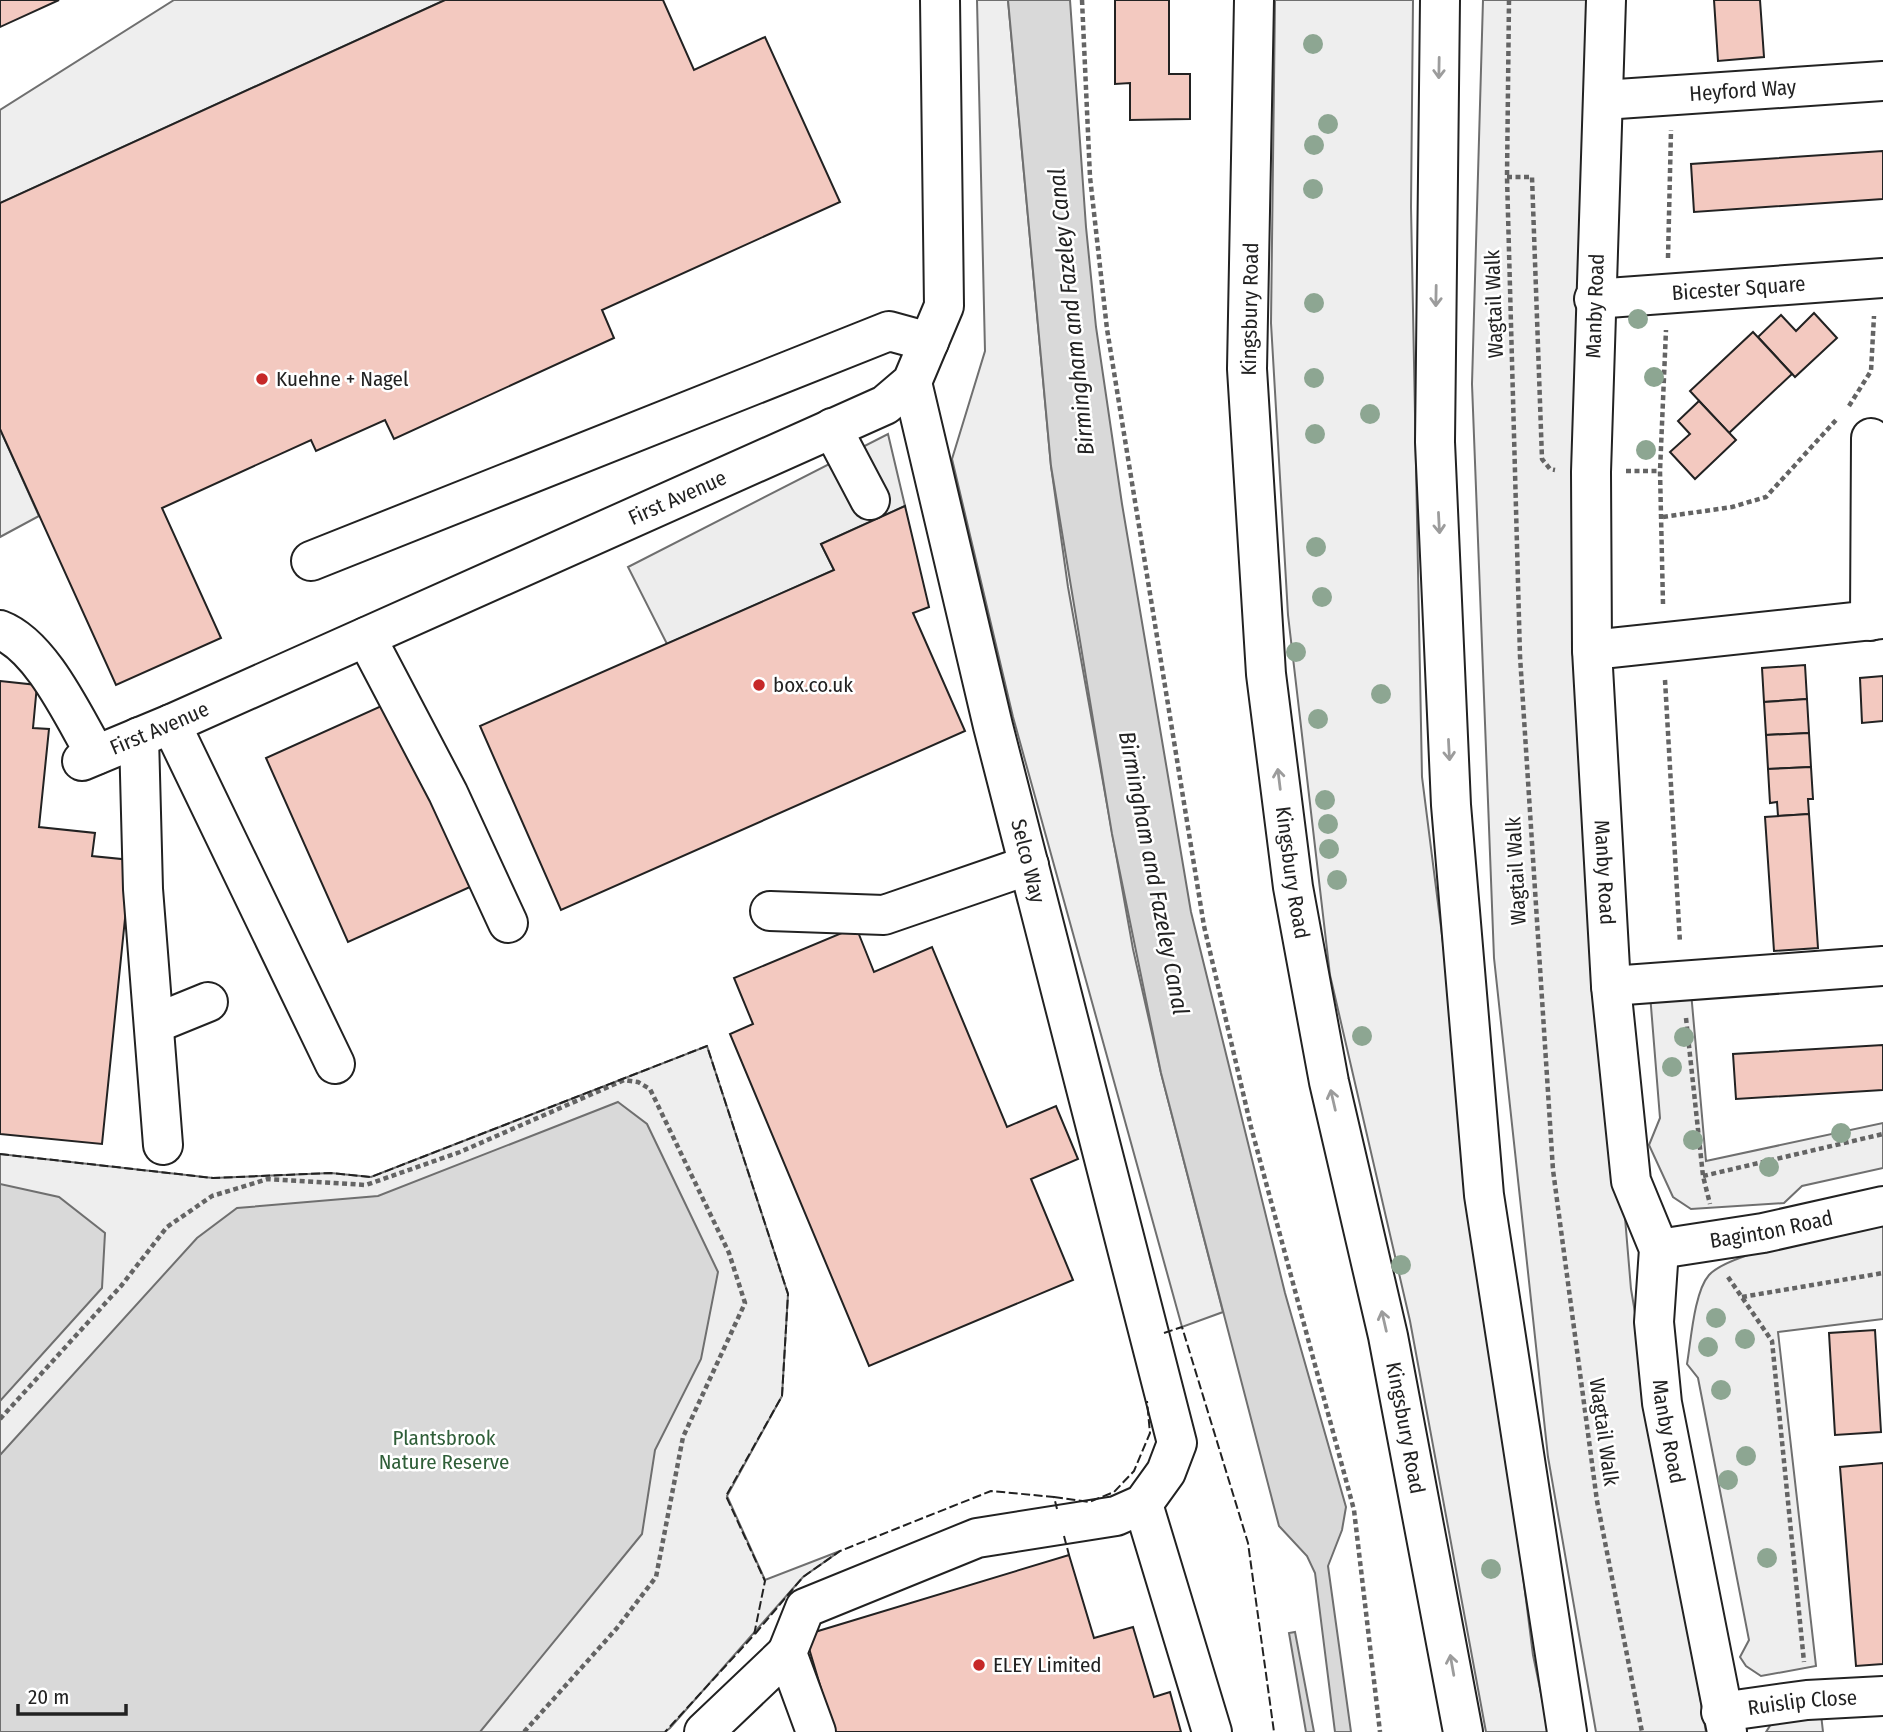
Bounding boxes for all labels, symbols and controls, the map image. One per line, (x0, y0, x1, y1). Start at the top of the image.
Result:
one-way arrow (1432, 56, 1446, 79)
street label: Heyford Way (1688, 74, 1798, 107)
water label: Birmingham and Fazeley Canal (1042, 167, 1100, 457)
street label: Kingsbury Road (1236, 242, 1264, 376)
street label: Wagtail Walk (1479, 249, 1509, 359)
street label: Manby Road (1580, 253, 1610, 359)
street label: Bicester Square (1671, 271, 1806, 306)
one-way arrow (1429, 284, 1443, 307)
place label: Kuehne + Nagel (276, 366, 409, 392)
marker: Kuehne + Nagel (254, 371, 270, 387)
street label: First Avenue (624, 465, 731, 531)
one-way arrow (1432, 511, 1445, 534)
place label: box.co.uk (773, 672, 853, 698)
marker: box.co.uk (751, 677, 767, 693)
street label: First Avenue (106, 696, 213, 761)
water label: Birmingham and Fazeley Canal (1113, 729, 1195, 1017)
one-way arrow (1442, 739, 1455, 762)
one-way arrow (1272, 768, 1285, 791)
street label: Kingsbury Road (1270, 805, 1315, 941)
street label: Selco Way (1005, 816, 1051, 906)
street label: Wagtail Walk (1500, 816, 1532, 926)
street label: Manby Road (1589, 819, 1621, 926)
one-way arrow (1326, 1089, 1340, 1112)
street label: Baginton Road (1708, 1205, 1835, 1254)
one-way arrow (1377, 1310, 1391, 1333)
street label: Kingsbury Road (1380, 1360, 1431, 1496)
street label: Wagtail Walk (1584, 1377, 1624, 1488)
street label: Manby Road (1647, 1378, 1691, 1486)
park label: Plantsbrook Nature Reserve (379, 1425, 509, 1475)
place label: ELEY Limited (993, 1652, 1102, 1678)
one-way arrow (1444, 1654, 1458, 1677)
marker: ELEY Limited (971, 1657, 987, 1673)
scale bar (18, 1672, 126, 1716)
text: 20 m (28, 1684, 69, 1710)
street label: Ruislip Close (1746, 1684, 1858, 1721)

